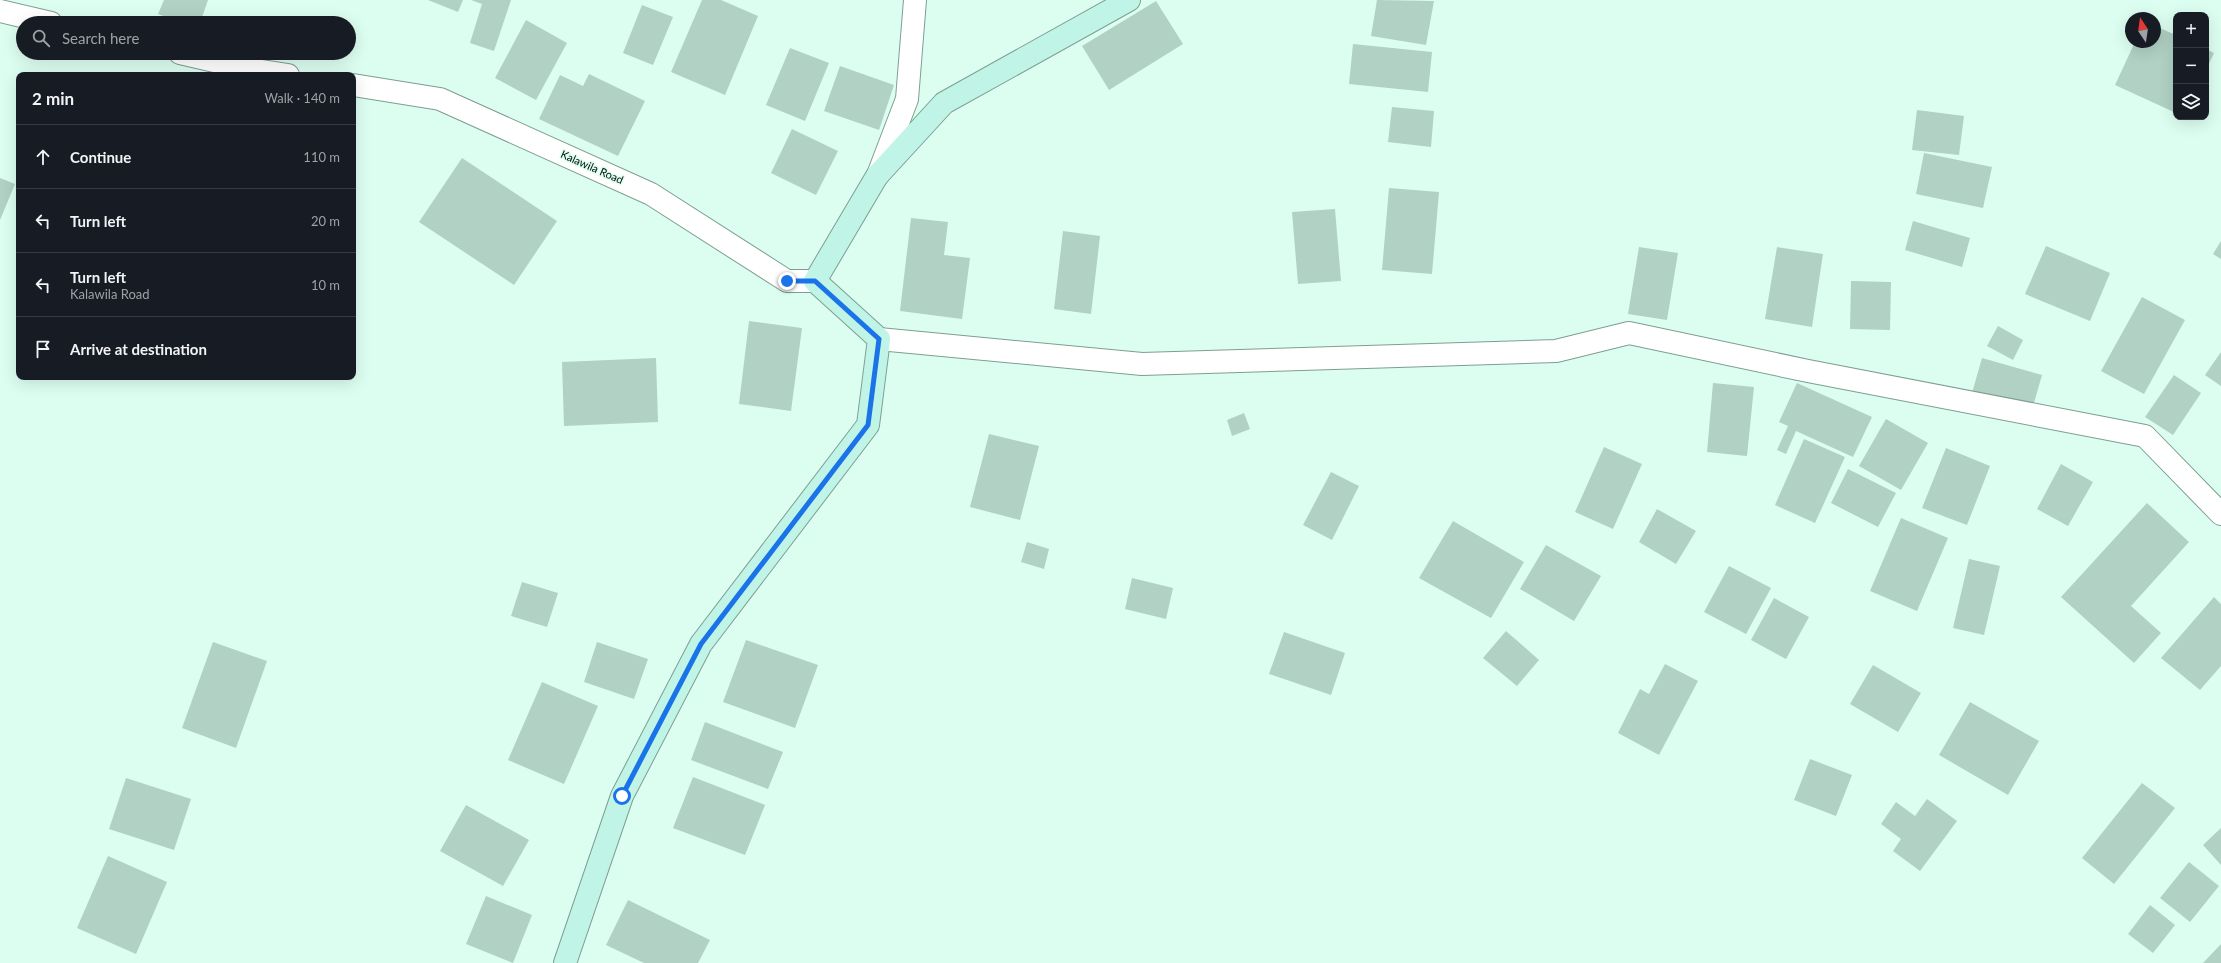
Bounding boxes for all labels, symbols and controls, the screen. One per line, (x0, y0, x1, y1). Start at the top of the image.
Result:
north arrow (2125, 12, 2161, 48)
map controls (2173, 12, 2209, 120)
button: + (2173, 12, 2209, 48)
search box (16, 16, 356, 60)
icon: search (30, 27, 52, 49)
text: Search here (62, 29, 139, 47)
button: − (2173, 48, 2209, 84)
button: layers (2173, 84, 2209, 120)
text: 2 min (32, 88, 74, 109)
text: Walk · 140 m (264, 90, 340, 106)
icon: ahead (32, 146, 54, 168)
street label: Kalawila Road (559, 147, 626, 186)
text: Continue (70, 148, 131, 166)
text: 110 m (303, 149, 340, 165)
icon: left (32, 210, 54, 232)
text: Turn left (70, 212, 126, 230)
text: 20 m (311, 213, 340, 229)
text: Turn left (70, 268, 126, 286)
route end (778, 272, 796, 290)
icon: left (32, 274, 54, 296)
text: 10 m (311, 277, 340, 293)
text: Kalawila Road (70, 286, 150, 302)
icon: arrive (32, 338, 54, 360)
text: Arrive at destination (70, 340, 207, 358)
route start (613, 787, 631, 805)

